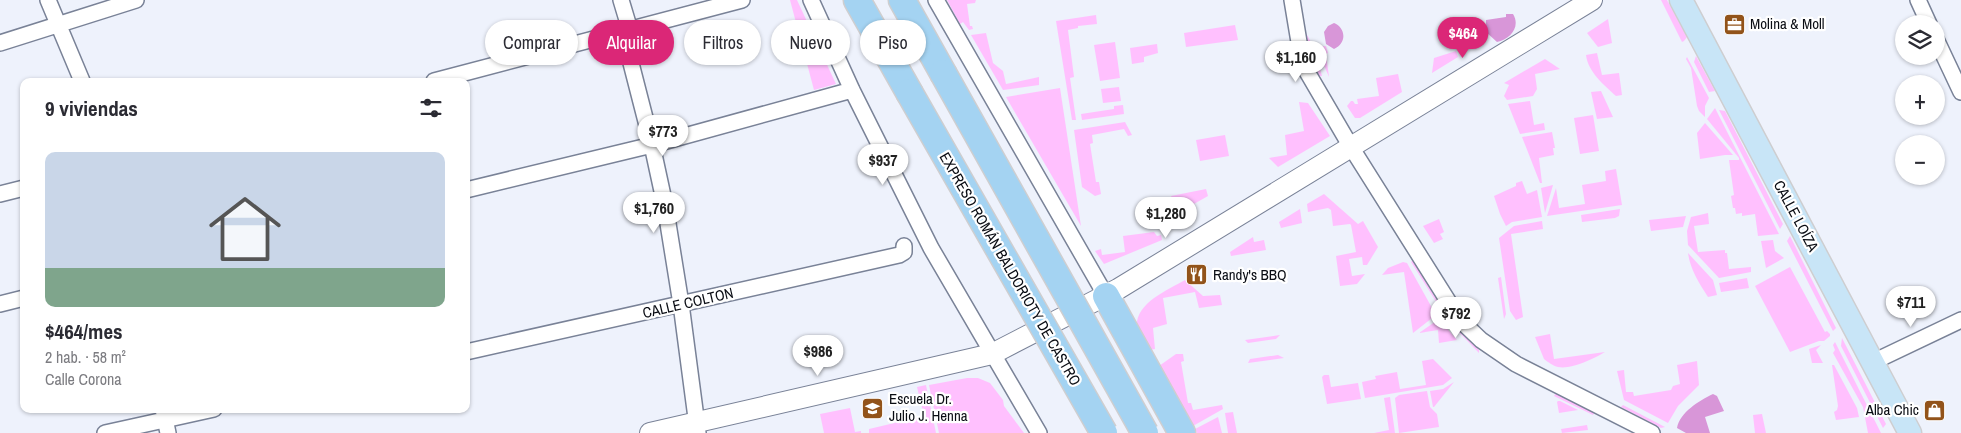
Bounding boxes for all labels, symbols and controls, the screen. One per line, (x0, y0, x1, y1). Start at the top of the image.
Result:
office icon: Molina & Moll (1722, 12, 1746, 36)
place label: Molina & Moll (1750, 13, 1825, 34)
map controls (1895, 15, 1945, 185)
button: layers (1895, 15, 1945, 65)
pin: $464 (1433, 17, 1493, 59)
chip: Comprar (485, 20, 578, 65)
chip: Alquilar (588, 20, 674, 65)
chip: Filtros (684, 20, 761, 65)
chip: Nuevo (771, 20, 850, 65)
chip: Piso (860, 20, 926, 65)
text: $464 (1448, 22, 1478, 44)
pin: $1,160 (1255, 41, 1337, 83)
text: $1,160 (1276, 46, 1316, 68)
button: + (1895, 75, 1945, 125)
text: 9 viviendas (45, 94, 138, 123)
icon: filters (417, 94, 445, 122)
pin: $773 (633, 114, 693, 157)
text: $773 (648, 120, 678, 142)
button: − (1895, 135, 1945, 185)
pin: $937 (853, 144, 913, 186)
street label: EXPRESO ROMÁN BALDORIOTY DE CASTRO (935, 148, 1086, 389)
text: $937 (868, 149, 898, 171)
street label: CALLE LOÍZA (1769, 176, 1824, 256)
icon: home (200, 184, 290, 274)
pin: $1,760 (613, 192, 695, 234)
pin: $1,280 (1125, 196, 1207, 239)
text: $1,760 (634, 197, 674, 219)
text: $1,280 (1146, 202, 1186, 224)
restaurant icon: Randy's BBQ (1185, 263, 1209, 287)
place label: Randy's BBQ (1213, 264, 1286, 285)
street label: CALLE COLTON (640, 282, 735, 323)
pin: $711 (1881, 286, 1941, 328)
text: $711 (1897, 291, 1925, 313)
pin: $792 (1426, 296, 1486, 339)
text: $792 (1441, 302, 1471, 324)
text: $464/mes (45, 317, 123, 346)
pin: $986 (788, 334, 848, 377)
text: $986 (803, 340, 833, 362)
text: 2 hab. · 58 m² (45, 346, 126, 368)
text: Calle Corona (45, 368, 122, 390)
place label: Escuela Dr. Julio J. Henna (889, 388, 968, 426)
school or university icon: Escuela Dr. Julio J. Henna (861, 396, 885, 420)
shop icon: Alba Chic (1923, 398, 1947, 422)
place label: Alba Chic (1865, 399, 1919, 420)

